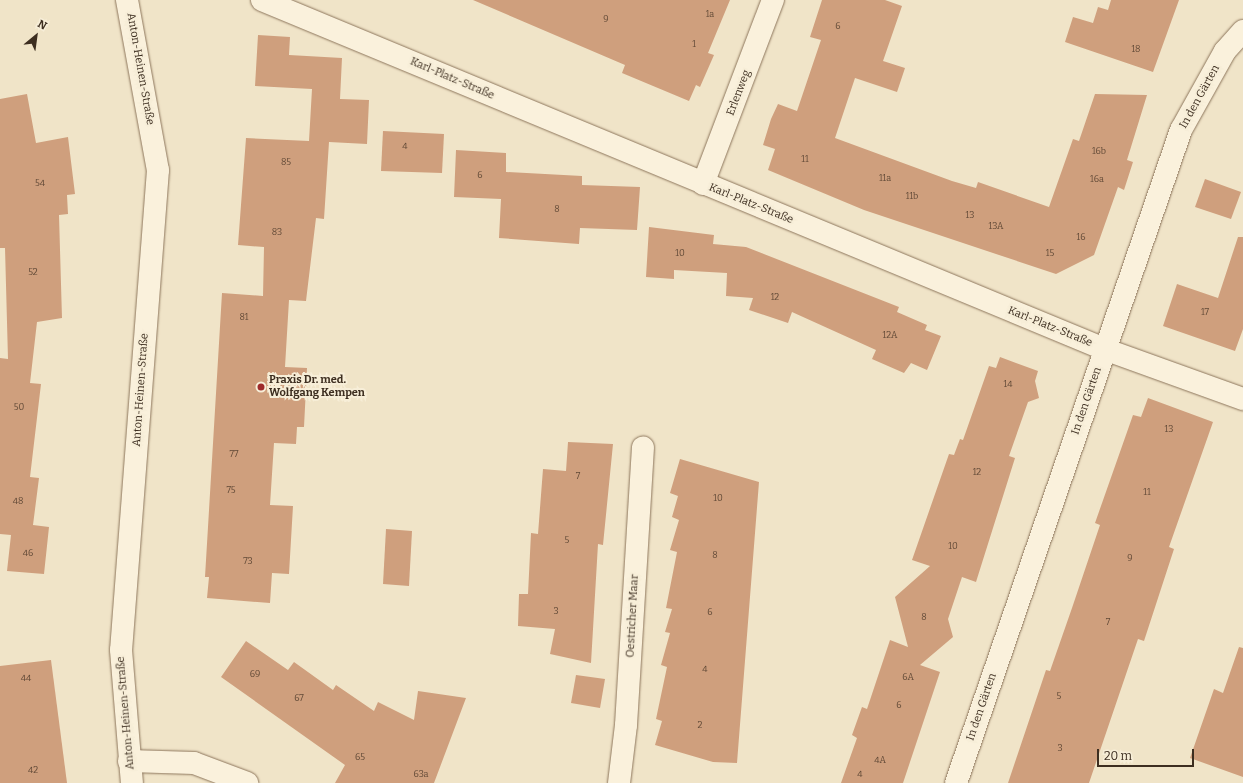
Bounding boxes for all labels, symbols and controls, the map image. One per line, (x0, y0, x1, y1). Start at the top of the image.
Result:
house number: 1a (706, 9, 714, 19)
street label: Anton-Heinen-Straße (124, 12, 156, 126)
house number: 9 (603, 14, 609, 24)
north arrow (16, 16, 56, 56)
text: N (35, 17, 49, 33)
house number: 6 (835, 21, 841, 31)
house number: 1 (692, 39, 696, 49)
house number: 18 (1131, 44, 1141, 54)
street label: Karl-Platz-Straße (408, 55, 496, 103)
street label: In den Gärten (1177, 63, 1223, 131)
street label: Erlenweg (724, 68, 754, 118)
house number: 4 (402, 141, 408, 151)
house number: 16b (1092, 146, 1106, 156)
house number: 11 (801, 154, 809, 164)
house number: 85 (281, 157, 291, 167)
house number: 6 (477, 170, 483, 180)
house number: 11a (879, 173, 891, 183)
house number: 16a (1090, 174, 1104, 184)
house number: 54 (35, 178, 45, 188)
street label: Karl-Platz-Straße (707, 181, 795, 227)
house number: 11b (906, 191, 918, 201)
house number: 8 (554, 204, 560, 214)
house number: 13 (966, 210, 974, 220)
house number: 13A (989, 221, 1003, 231)
house number: 83 (272, 227, 282, 237)
house number: 16 (1077, 232, 1085, 242)
house number: 10 (675, 248, 685, 258)
house number: 15 (1046, 248, 1054, 258)
house number: 52 (28, 267, 38, 277)
house number: 12 (771, 292, 779, 302)
street label: Karl-Platz-Straße (1006, 304, 1094, 350)
house number: 17 (1201, 307, 1209, 317)
house number: 81 (239, 312, 249, 322)
house number: 12A (883, 330, 897, 340)
street label: Anton-Heinen-Straße (130, 333, 152, 447)
street label: In den Gärten (1069, 366, 1105, 436)
place label: Praxis Dr. med. Wolfgang Kempen (269, 374, 365, 400)
house number: 14 (1004, 379, 1012, 389)
marker: Praxis Dr. med. Wolfgang Kempen (256, 382, 266, 392)
house number: 50 (14, 402, 24, 412)
house number: 13 (1165, 424, 1173, 434)
house number: 77 (229, 449, 239, 459)
house number: 12 (973, 467, 981, 477)
house number: 7 (576, 471, 580, 481)
house number: 75 (226, 485, 236, 495)
house number: 11 (1143, 487, 1151, 497)
house number: 10 (713, 493, 723, 503)
house number: 48 (13, 496, 23, 506)
house number: 5 (565, 535, 569, 545)
house number: 10 (948, 541, 958, 551)
house number: 46 (23, 548, 33, 558)
house number: 8 (712, 550, 718, 560)
house number: 9 (1127, 553, 1133, 563)
house number: 73 (243, 556, 253, 566)
street label: Oestricher Maar (624, 574, 642, 658)
house number: 3 (553, 606, 559, 616)
house number: 6 (707, 607, 713, 617)
house number: 8 (921, 612, 927, 622)
house number: 7 (1106, 617, 1110, 627)
street label: Anton-Heinen-Straße (114, 656, 138, 770)
house number: 4 (702, 664, 708, 674)
house number: 69 (250, 669, 260, 679)
house number: 6A (902, 672, 914, 682)
street label: In den Gärten (964, 672, 1000, 742)
house number: 44 (21, 673, 31, 683)
house number: 5 (1057, 691, 1061, 701)
house number: 67 (294, 693, 304, 703)
house number: 6 (896, 700, 902, 710)
house number: 2 (698, 720, 702, 730)
scale bar (1099, 741, 1196, 767)
house number: 3 (1057, 743, 1063, 753)
text: 20 m (1104, 749, 1132, 763)
house number: 65 (355, 752, 365, 762)
house number: 4A (874, 755, 886, 765)
house number: 42 (28, 765, 38, 775)
house number: 63a (413, 769, 429, 779)
house number: 4 (857, 769, 863, 779)

